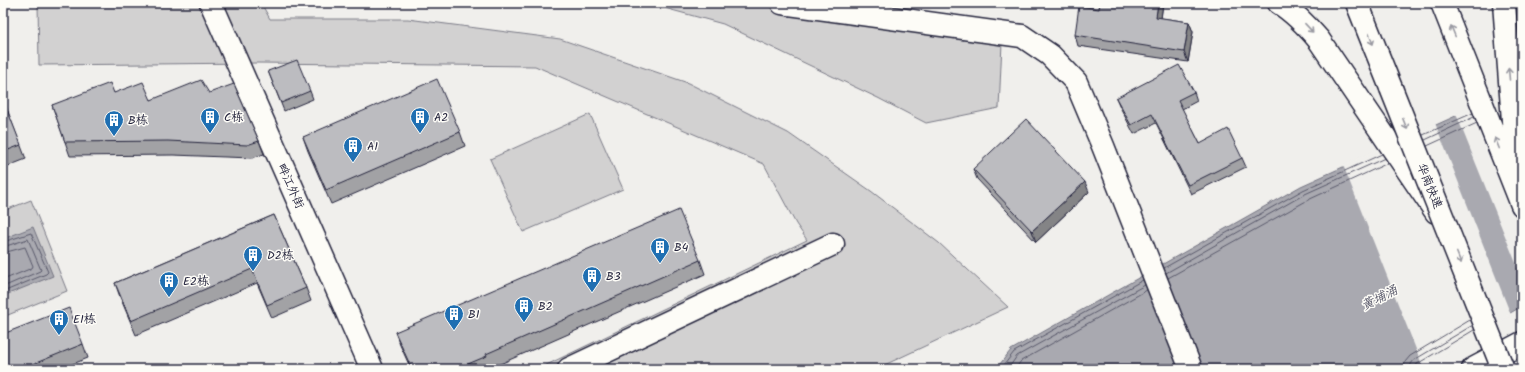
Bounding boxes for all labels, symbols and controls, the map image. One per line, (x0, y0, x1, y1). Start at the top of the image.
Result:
one-way arrow (1304, 23, 1313, 33)
one-way arrow (1449, 25, 1456, 37)
one-way arrow (1368, 33, 1376, 45)
one-way arrow (1505, 68, 1512, 81)
building icon: C栋 (199, 106, 221, 134)
building icon: A2 (409, 106, 431, 134)
place label: C栋 (224, 108, 243, 127)
place label: A2 (434, 108, 448, 127)
building icon: B栋 (103, 109, 125, 137)
place label: B栋 (128, 111, 148, 130)
one-way arrow (1402, 118, 1409, 130)
building icon: A1 (342, 135, 364, 163)
place label: A1 (367, 137, 378, 156)
one-way arrow (1493, 137, 1501, 149)
street label: 畔江外街 (272, 160, 309, 212)
street label: 华南快速 (1412, 160, 1447, 212)
building icon: B4 (649, 236, 671, 264)
place label: B4 (674, 238, 689, 257)
building icon: D2栋 (242, 244, 264, 272)
place label: D2栋 (267, 246, 294, 265)
one-way arrow (1455, 251, 1463, 263)
building icon: B3 (581, 265, 603, 293)
place label: B3 (606, 267, 621, 286)
building icon: E2栋 (158, 270, 180, 298)
place label: E2栋 (183, 272, 209, 291)
water label: 黄埔涌 (1358, 280, 1403, 317)
building icon: B2 (513, 295, 535, 323)
place label: B2 (538, 297, 553, 316)
building icon: B1 (443, 303, 465, 331)
place label: B1 (468, 305, 480, 324)
building icon: E1栋 (48, 308, 70, 336)
place label: E1栋 (73, 310, 96, 329)

